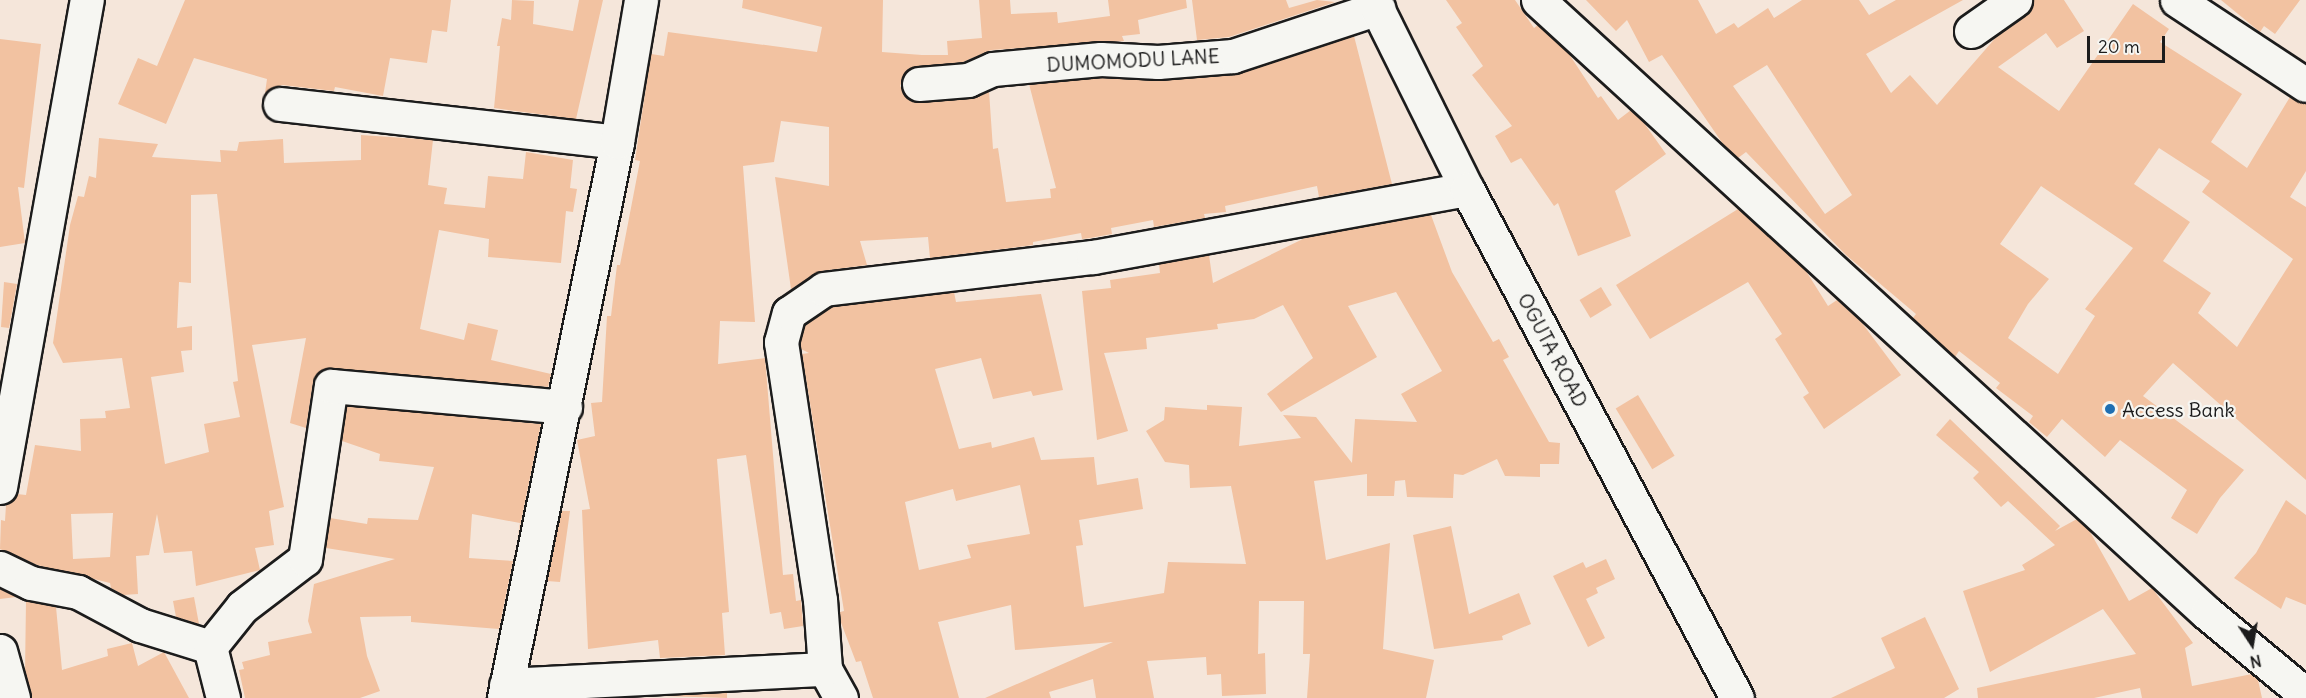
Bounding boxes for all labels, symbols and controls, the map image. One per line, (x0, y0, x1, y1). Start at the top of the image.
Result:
scale bar (2090, 24, 2168, 62)
text: 20 m (2098, 35, 2140, 58)
street label: DUMOMODU LANE (1046, 43, 1220, 77)
street label: OGUTA ROAD (1513, 289, 1593, 411)
place label: Access Bank (2122, 397, 2235, 421)
marker: Access Bank (2103, 402, 2117, 416)
north arrow (2222, 614, 2282, 674)
text: N (2248, 651, 2263, 673)

